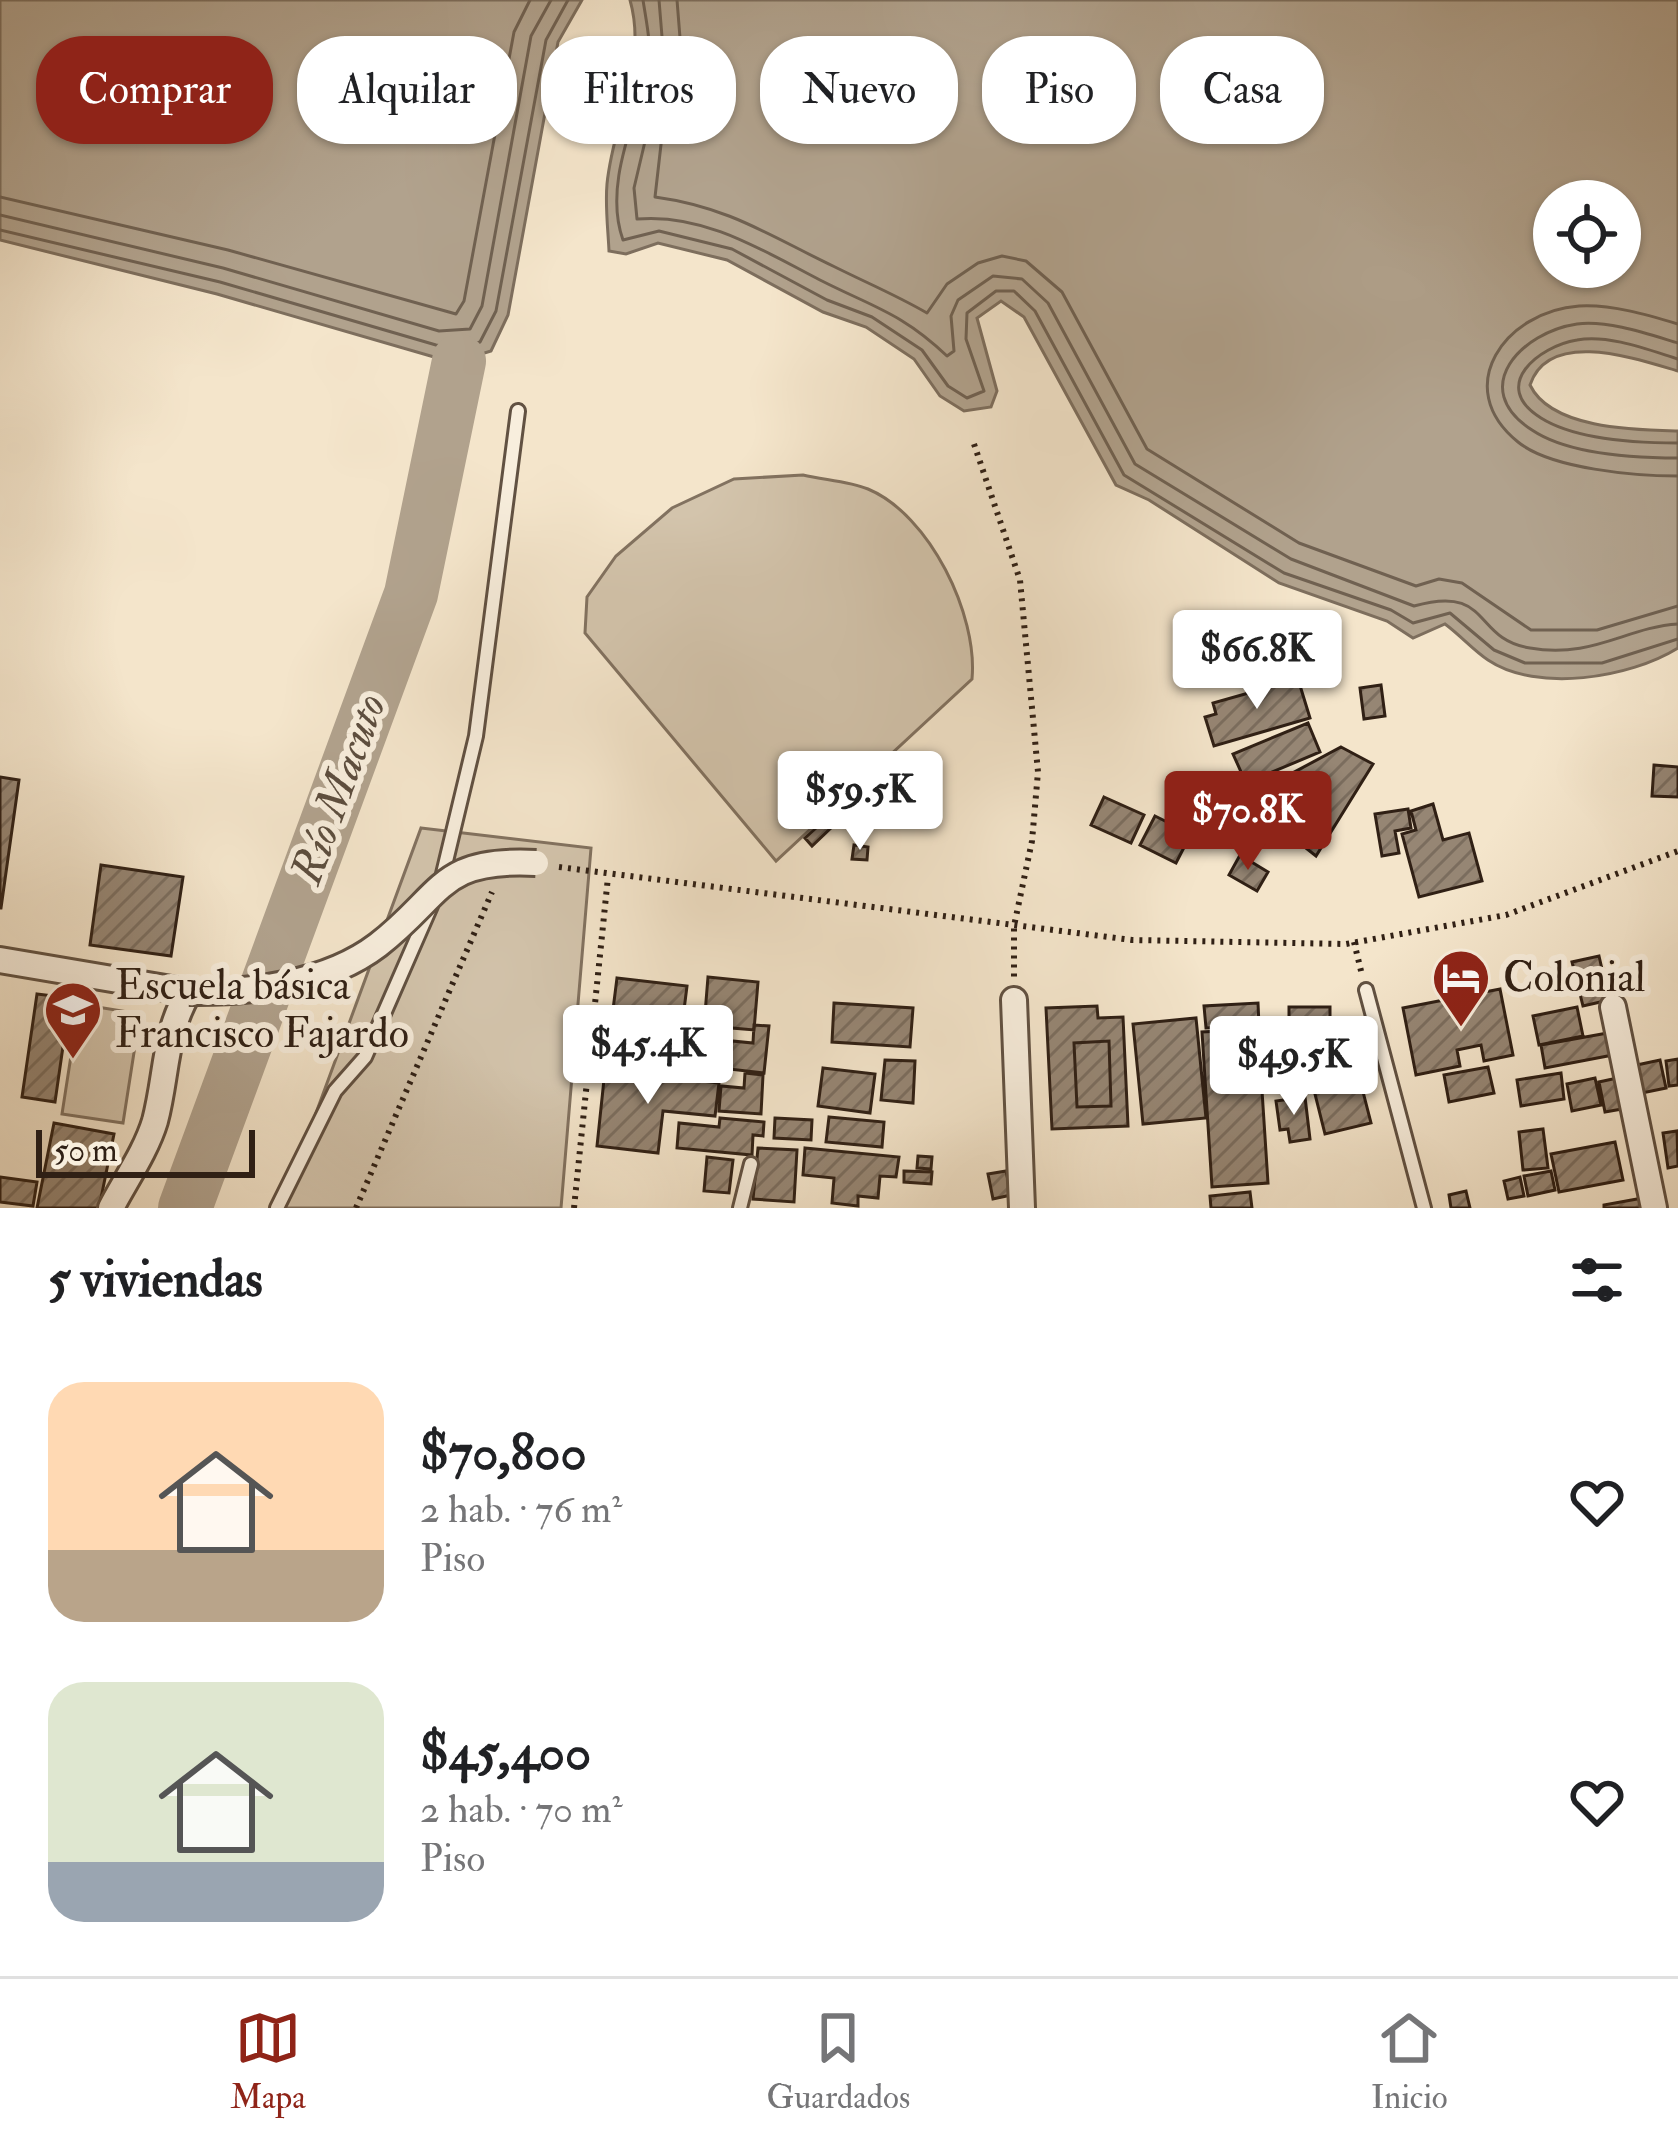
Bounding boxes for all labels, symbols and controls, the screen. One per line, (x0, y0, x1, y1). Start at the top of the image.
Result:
chip: Comprar (36, 36, 273, 144)
chip: Alquilar (297, 36, 517, 144)
chip: Filtros (541, 36, 736, 144)
chip: Nuevo (760, 36, 958, 144)
chip: Piso (982, 36, 1136, 144)
chip: Casa (1160, 36, 1324, 144)
map controls (1533, 180, 1641, 288)
button: locate (1533, 180, 1641, 288)
pin: $66.8K (1159, 610, 1355, 712)
text: $66.8K (1200, 624, 1314, 673)
water label: Río Macuto (279, 687, 399, 892)
pin: $59.5K (762, 751, 958, 853)
text: $59.5K (805, 765, 915, 814)
pin: $70.8K (1150, 771, 1346, 873)
text: $70.8K (1191, 785, 1305, 834)
hotel icon: Colonial (1430, 947, 1492, 1029)
place label: Colonial (1503, 952, 1646, 1004)
place label: Escuela básica Francisco Fajardo (115, 960, 409, 1060)
school or university icon: Escuela básica Francisco Fajardo (42, 979, 104, 1061)
pin: $45.4K (550, 1005, 746, 1107)
pin: $49.5K (1196, 1016, 1392, 1118)
text: $45.4K (590, 1019, 706, 1068)
text: $49.5K (1237, 1030, 1351, 1079)
scale bar (36, 1124, 255, 1177)
text: 50 m (54, 1130, 118, 1171)
icon: filters (1564, 1247, 1630, 1313)
text: 5 viviendas (48, 1248, 263, 1312)
text: $70,800 (420, 1421, 587, 1485)
icon: home (144, 1430, 288, 1574)
icon: heart (1564, 1469, 1630, 1535)
text: 2 hab. · 76 m² (420, 1485, 622, 1534)
text: Piso (420, 1534, 485, 1583)
text: $45,400 (420, 1721, 591, 1785)
icon: home (144, 1730, 288, 1874)
icon: heart (1564, 1769, 1630, 1835)
text: 2 hab. · 70 m² (420, 1785, 622, 1834)
text: Piso (420, 1834, 485, 1883)
tab: Mapa (230, 2005, 306, 2118)
tab: Guardados (767, 2005, 910, 2118)
tab: Inicio (1371, 2005, 1448, 2118)

